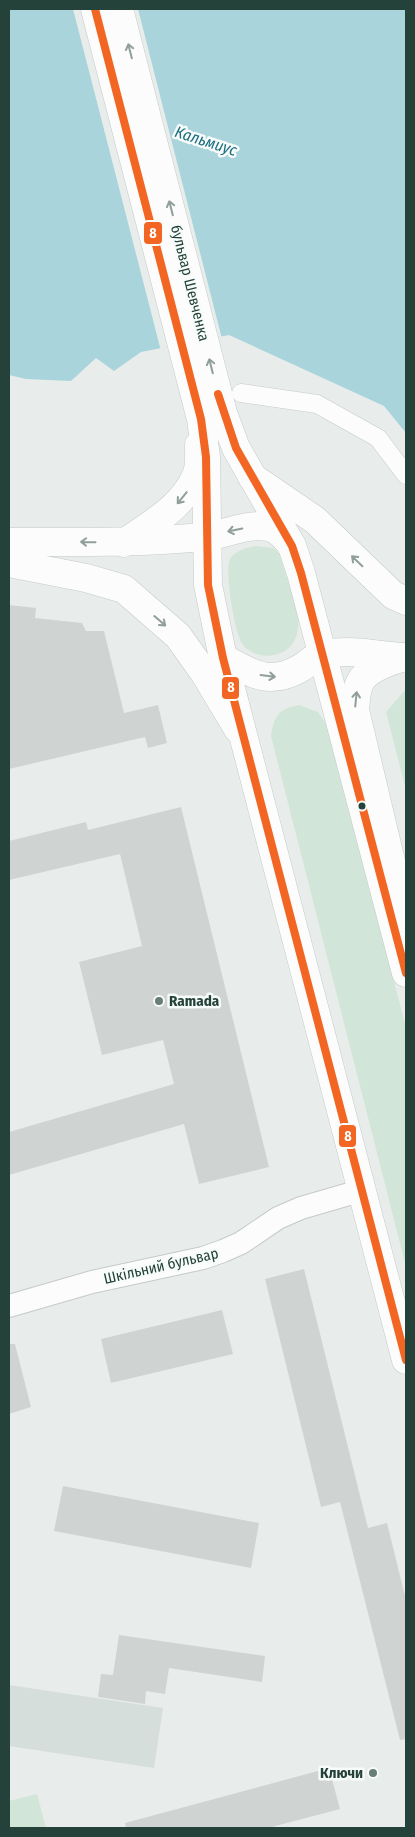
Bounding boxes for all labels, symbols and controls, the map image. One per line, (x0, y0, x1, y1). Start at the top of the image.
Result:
one-way arrow (125, 44, 134, 60)
water label: Кальмиус (173, 122, 240, 160)
one-way arrow (166, 201, 175, 217)
line badge: 8 (143, 221, 163, 245)
street label: бульвар Шевченка (167, 223, 213, 343)
text: 8 (149, 225, 157, 242)
one-way arrow (206, 358, 215, 374)
one-way arrow (176, 491, 187, 504)
one-way arrow (228, 526, 244, 535)
one-way arrow (81, 537, 97, 547)
one-way arrow (351, 555, 364, 567)
one-way arrow (154, 615, 167, 626)
one-way arrow (259, 672, 275, 682)
line badge: 8 (221, 676, 240, 700)
text: 8 (227, 679, 235, 696)
one-way arrow (351, 692, 361, 708)
unlabelled marker (357, 801, 367, 811)
place label: Ramada (169, 992, 220, 1010)
marker: Ramada (153, 995, 165, 1007)
line badge: 8 (338, 1124, 357, 1148)
text: 8 (344, 1128, 352, 1145)
street label: Шкільний бульвар (102, 1244, 220, 1288)
place label: Ключи (320, 1764, 363, 1782)
marker: Ключи (367, 1767, 379, 1779)

